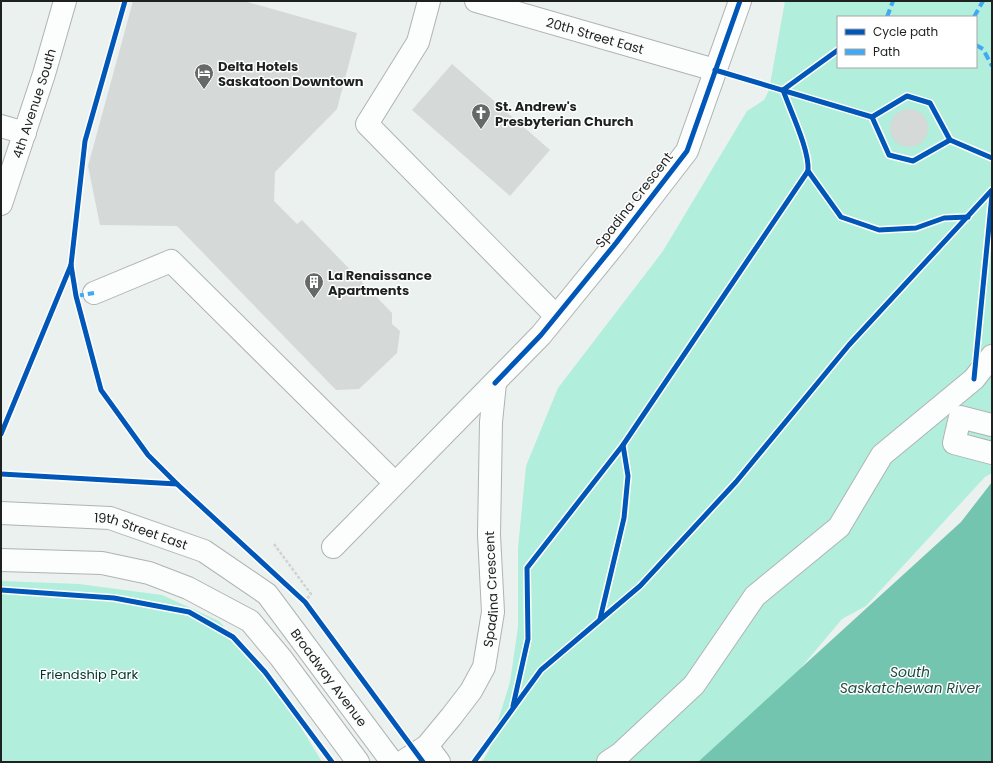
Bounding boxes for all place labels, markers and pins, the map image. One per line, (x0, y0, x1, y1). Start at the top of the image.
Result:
place label: Delta Hotels Saskatoon Downtown (218, 57, 364, 91)
hotel icon: Delta Hotels Saskatoon Downtown (193, 62, 215, 90)
place label: St. Andrew's Presbyterian Church (495, 97, 634, 131)
church icon: St. Andrew's Presbyterian Church (470, 102, 492, 130)
place label: La Renaissance Apartments (328, 266, 432, 300)
building icon: La Renaissance Apartments (303, 271, 325, 299)

